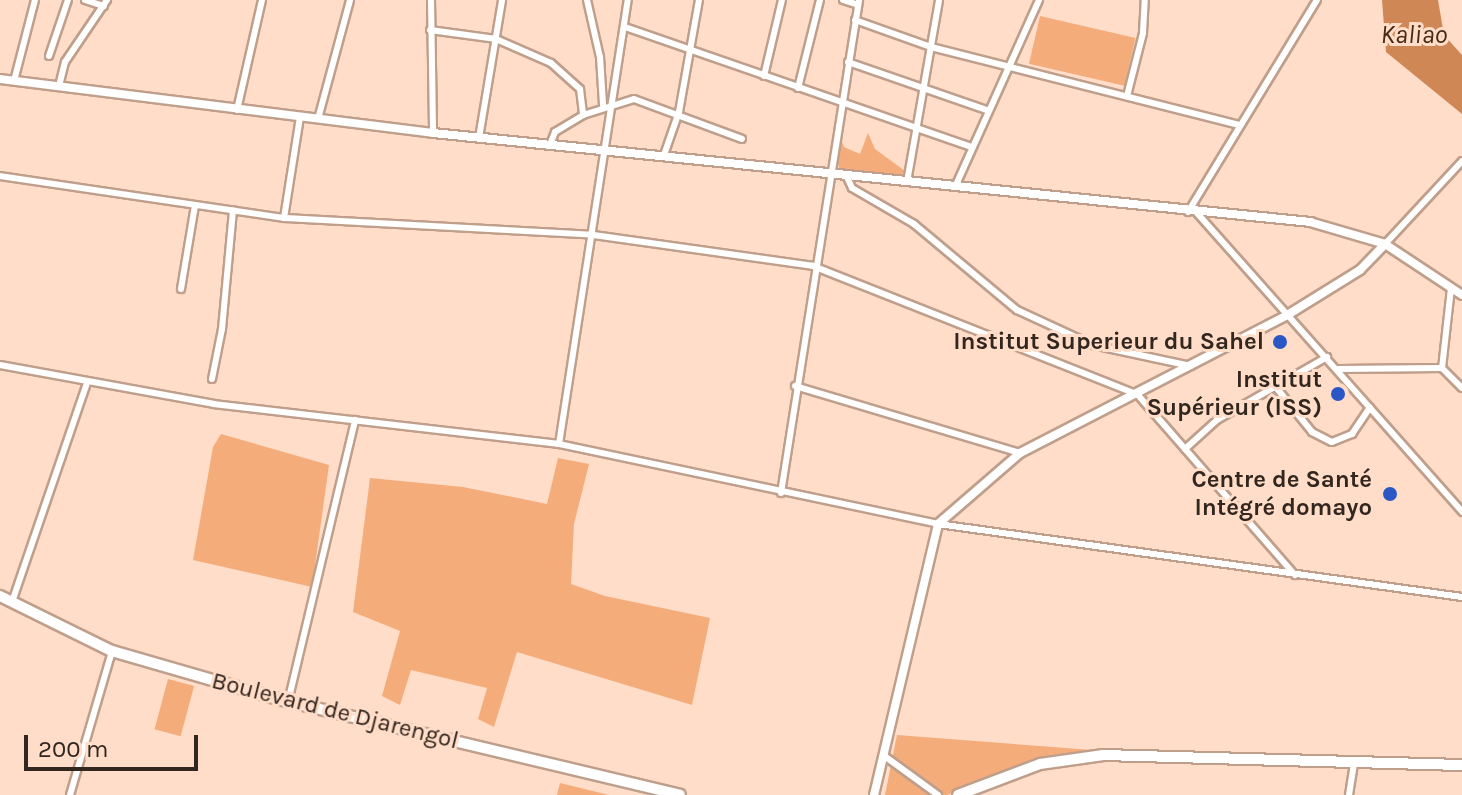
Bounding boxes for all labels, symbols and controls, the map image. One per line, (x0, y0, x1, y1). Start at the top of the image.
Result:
water label: Kaliao (1381, 19, 1447, 51)
place label: Institut Superieur du Sahel (953, 328, 1264, 356)
marker: Institut Superieur du Sahel (1271, 333, 1289, 351)
place label: Institut Supérieur (ISS) (1147, 366, 1322, 422)
marker: Institut Supérieur (ISS) (1329, 385, 1347, 403)
place label: Centre de Santé Intégré domayo (1191, 466, 1372, 522)
marker: Centre de Santé Intégré domayo (1379, 483, 1401, 505)
street label: Boulevard de Djarengol (209, 666, 461, 756)
scale bar (28, 719, 202, 769)
text: 200 m (38, 735, 109, 763)

